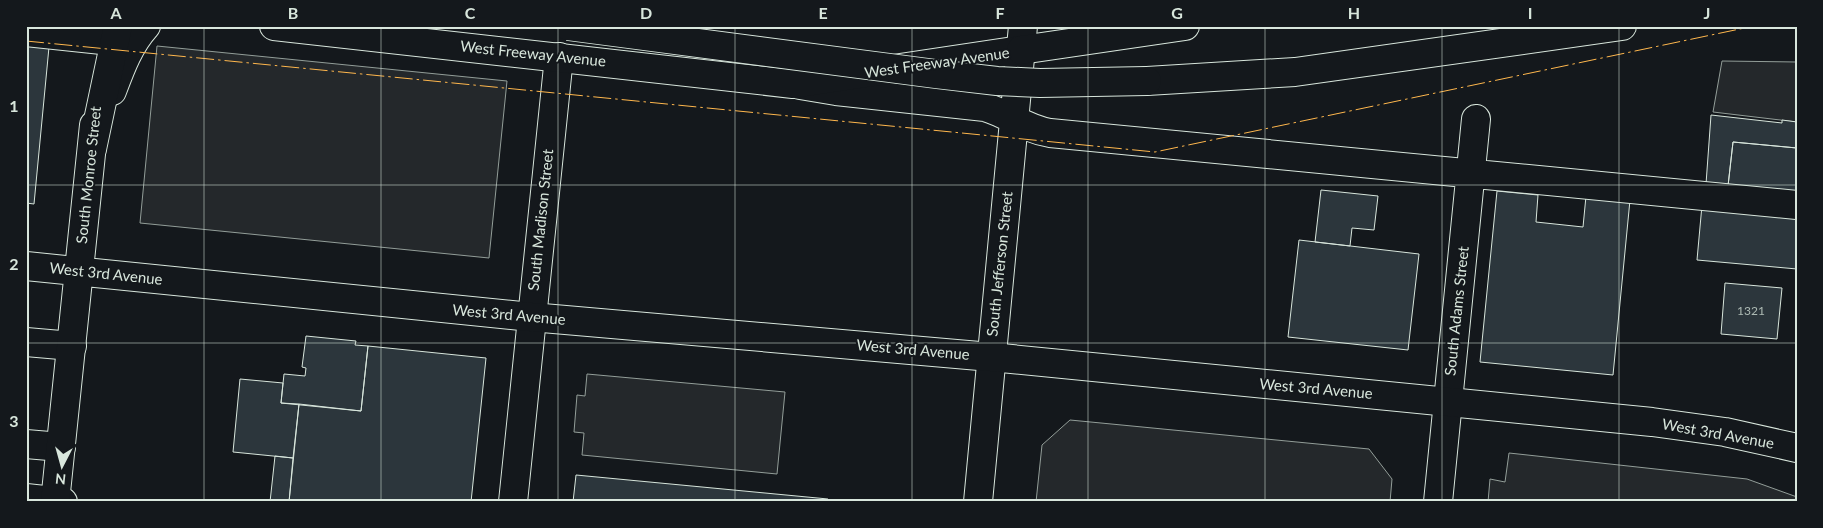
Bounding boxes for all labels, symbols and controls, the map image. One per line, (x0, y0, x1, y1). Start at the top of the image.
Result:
text: A (109, 3, 122, 22)
text: B (288, 3, 298, 22)
text: C (465, 3, 476, 22)
text: D (640, 3, 652, 22)
text: E (818, 3, 828, 22)
text: F (995, 3, 1005, 22)
text: G (1171, 3, 1183, 22)
text: H (1348, 3, 1360, 22)
text: I (1528, 3, 1532, 22)
text: J (1704, 3, 1710, 22)
street label: West Freeway Avenue (459, 36, 607, 70)
street label: West Freeway Avenue (863, 43, 1011, 81)
text: 1 (9, 96, 19, 115)
street label: South Monroe Street (72, 105, 104, 244)
street label: South Madison Street (524, 148, 556, 292)
street label: South Jefferson Street (982, 190, 1016, 337)
street label: South Adams Street (1440, 245, 1472, 377)
text: 2 (9, 254, 19, 273)
street label: West 3rd Avenue (49, 258, 164, 288)
street label: West 3rd Avenue (452, 300, 567, 328)
house number: 1321 (1737, 303, 1765, 318)
street label: West 3rd Avenue (856, 335, 971, 363)
street label: West 3rd Avenue (1259, 374, 1374, 402)
text: 3 (9, 411, 19, 430)
street label: West 3rd Avenue (1661, 414, 1776, 452)
north arrow (38, 440, 88, 490)
text: N (54, 470, 67, 488)

